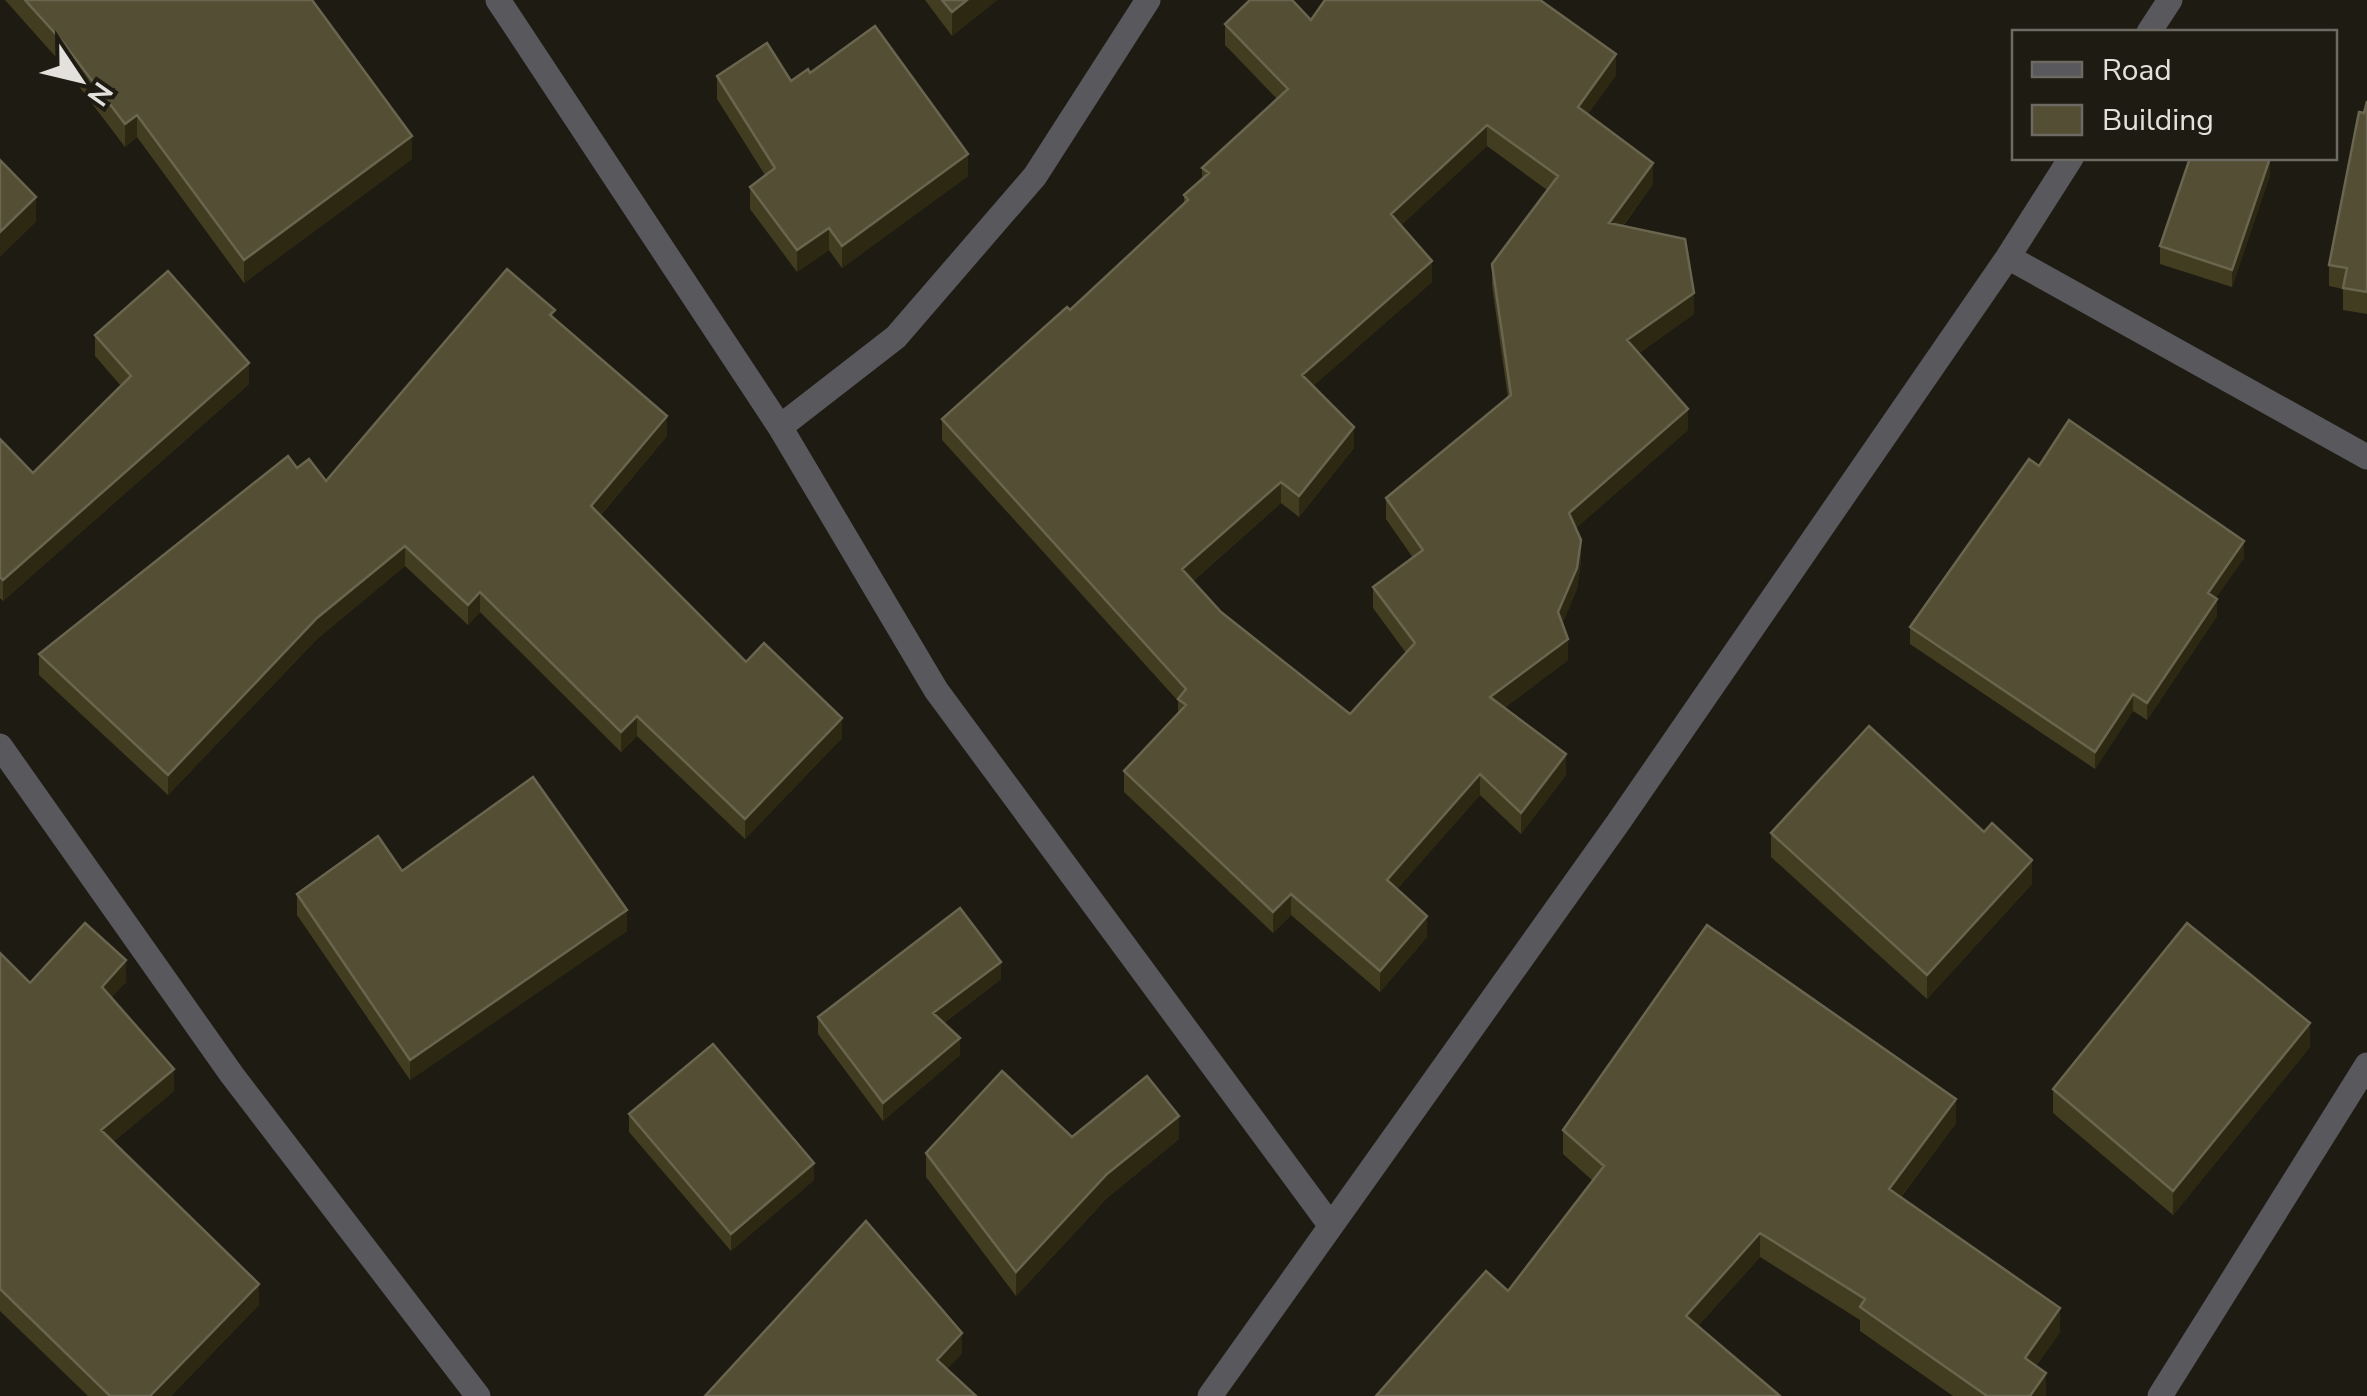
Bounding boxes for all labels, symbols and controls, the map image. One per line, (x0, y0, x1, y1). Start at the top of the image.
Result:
north arrow (30, 30, 130, 130)
legend (2012, 30, 2337, 160)
text: Road (2102, 50, 2172, 91)
text: N (78, 74, 121, 113)
text: Building (2102, 100, 2214, 141)

